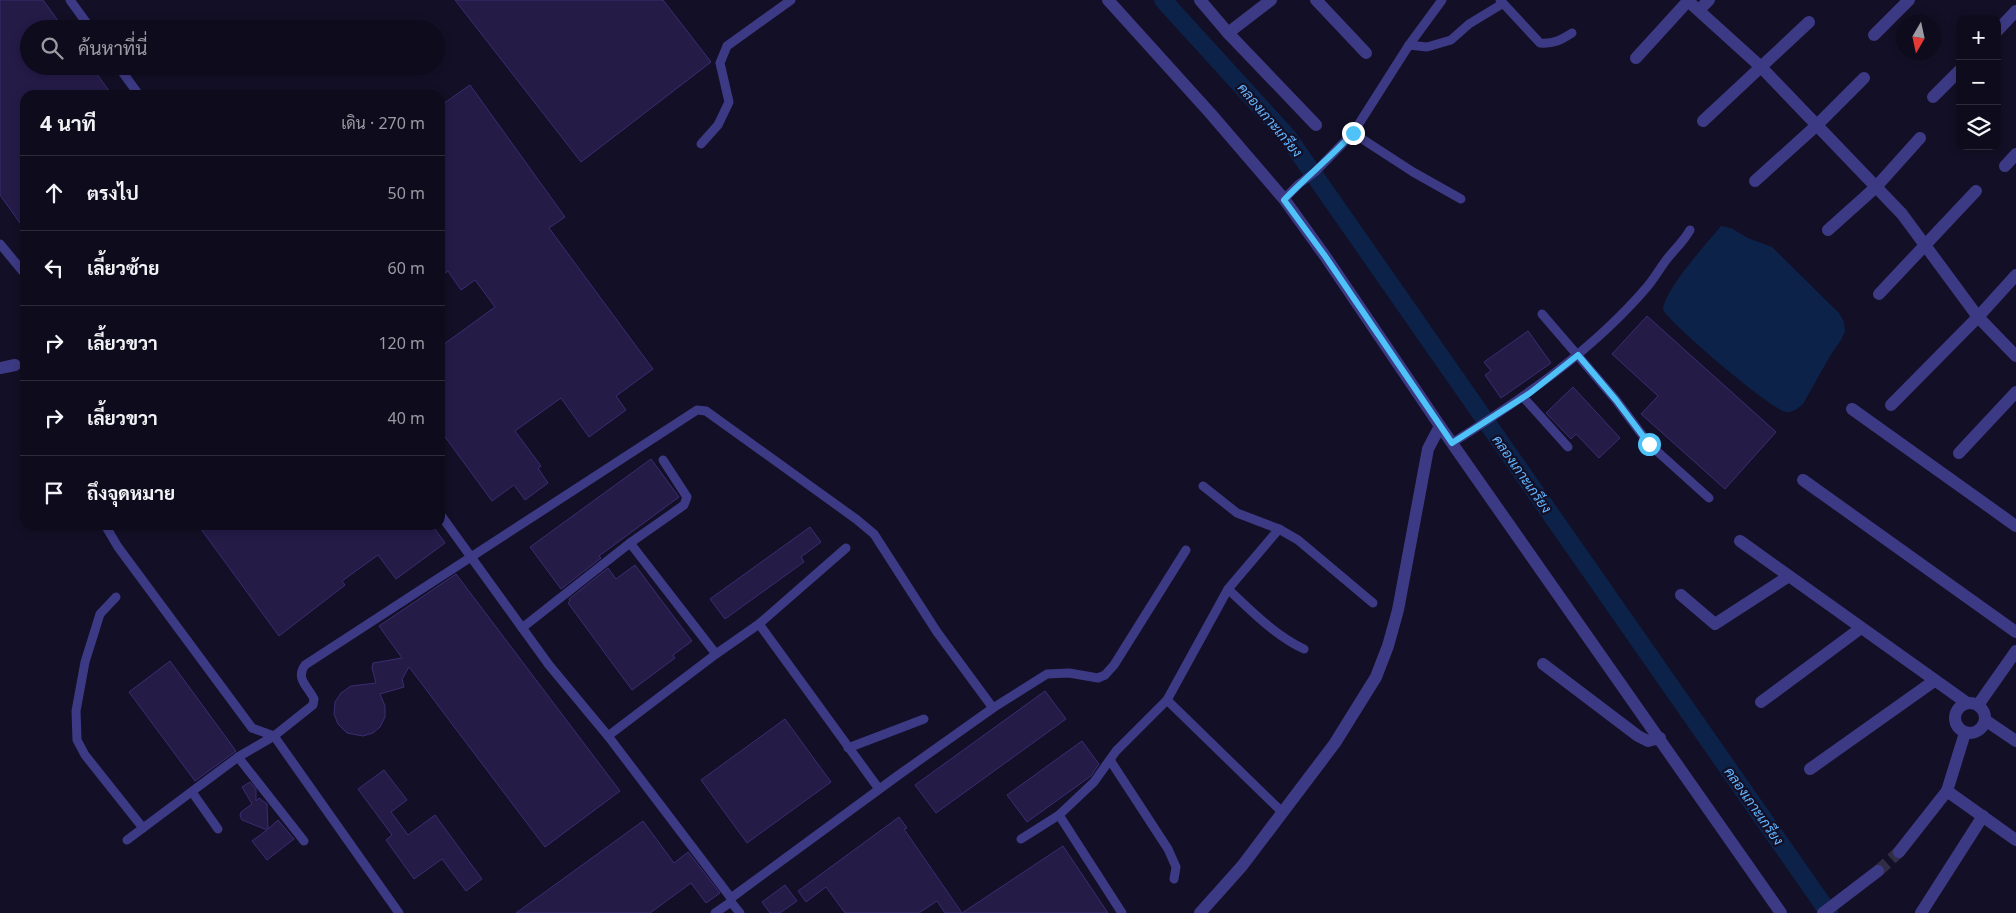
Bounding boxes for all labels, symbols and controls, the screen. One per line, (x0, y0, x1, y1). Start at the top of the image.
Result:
north arrow (1896, 15, 1941, 60)
map controls (1956, 15, 2001, 150)
button: + (1956, 15, 2001, 60)
search box (20, 20, 445, 75)
icon: search (38, 34, 66, 62)
text: ค้นหาที่นี่ (78, 35, 147, 61)
button: − (1956, 60, 2001, 105)
water label: คลองเกาะเกรียง (1234, 79, 1307, 161)
button: layers (1956, 105, 2001, 150)
text: 4 นาที (40, 109, 96, 137)
text: เดิน · 270 m (341, 112, 425, 134)
route end (1342, 122, 1365, 145)
icon: ahead (40, 179, 68, 207)
text: ตรงไป (87, 180, 139, 206)
text: 50 m (388, 182, 425, 204)
icon: left (40, 254, 68, 282)
text: เลี้ยวซ้าย (87, 255, 159, 281)
text: 60 m (388, 257, 425, 279)
icon: right (40, 329, 68, 357)
text: เลี้ยวขวา (87, 330, 158, 356)
text: 120 m (378, 332, 425, 354)
icon: right (40, 404, 68, 432)
text: เลี้ยวขวา (87, 405, 158, 431)
text: 40 m (388, 407, 425, 429)
water label: คลองเกาะเกรียง (1488, 431, 1556, 517)
route start (1638, 433, 1661, 456)
icon: arrive (40, 479, 68, 507)
text: ถึงจุดหมาย (87, 480, 175, 506)
water label: คลองเกาะเกรียง (1720, 763, 1788, 849)

